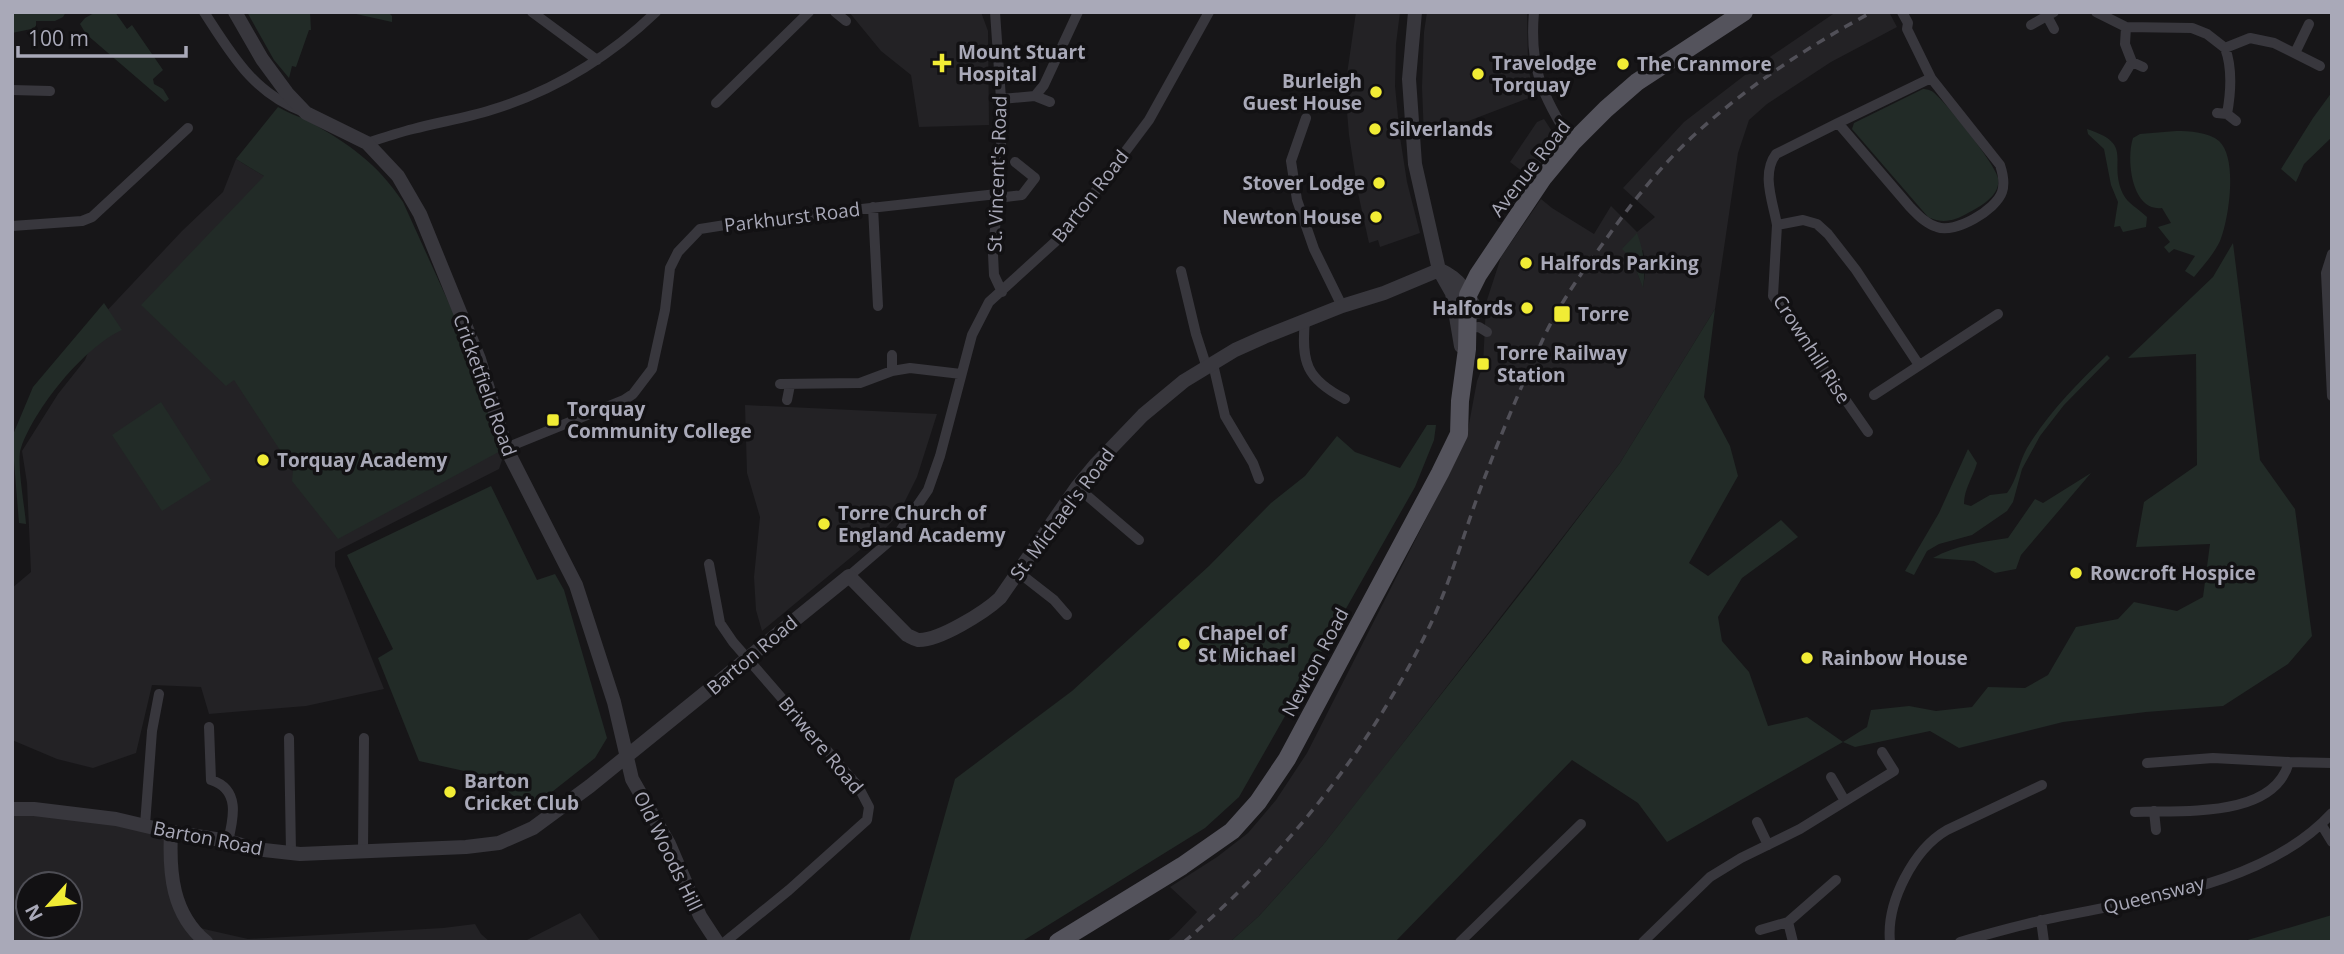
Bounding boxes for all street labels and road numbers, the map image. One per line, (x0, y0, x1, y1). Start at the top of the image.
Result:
street label: St. Vincent's Road (981, 95, 1013, 253)
street label: Avenue Road (1484, 114, 1576, 222)
street label: Barton Road (1046, 144, 1134, 248)
street label: Parkhurst Road (722, 196, 862, 238)
street label: Crownhill Rise (1767, 290, 1857, 408)
street label: Cricketfield Road (447, 310, 523, 460)
street label: St. Michael's Road (1004, 443, 1120, 585)
street label: Newton Road (1275, 603, 1355, 721)
street label: Barton Road (701, 609, 803, 701)
street label: Briwere Road (773, 691, 869, 799)
street label: Old Woods Hill (628, 787, 708, 915)
street label: Barton Road (151, 815, 265, 861)
street label: Queensway (2101, 870, 2208, 920)

